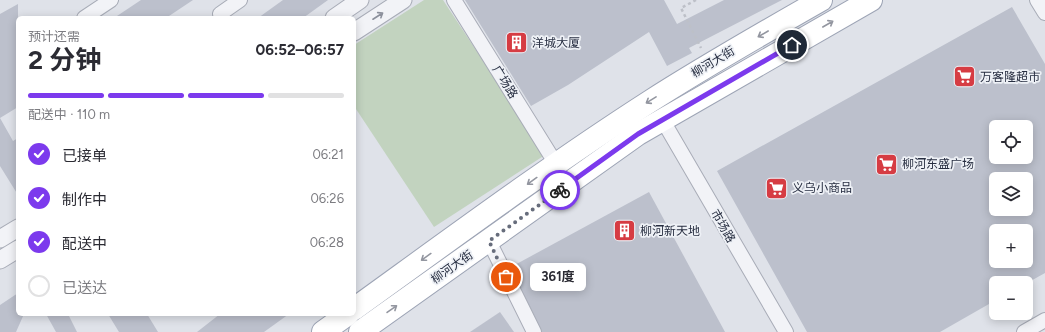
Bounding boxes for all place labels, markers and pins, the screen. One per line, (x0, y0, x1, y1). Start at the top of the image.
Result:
pin (775, 28, 809, 62)
building icon: 洋城大厦 (504, 30, 530, 56)
place label: 洋城大厦 (532, 36, 580, 50)
supermarket icon: 万客隆超市 (951, 64, 977, 90)
place label: 万客隆超市 (980, 70, 1040, 84)
supermarket icon: 柳河东盛广场 (874, 151, 900, 177)
place label: 柳河东盛广场 (902, 157, 974, 171)
supermarket icon: 义乌小商品 (763, 175, 789, 201)
place label: 义乌小商品 (792, 181, 852, 195)
building icon: 柳河新天地 (611, 218, 637, 244)
place label: 柳河新天地 (640, 224, 700, 238)
pin (489, 260, 523, 294)
callout: 361度 (530, 263, 586, 291)

